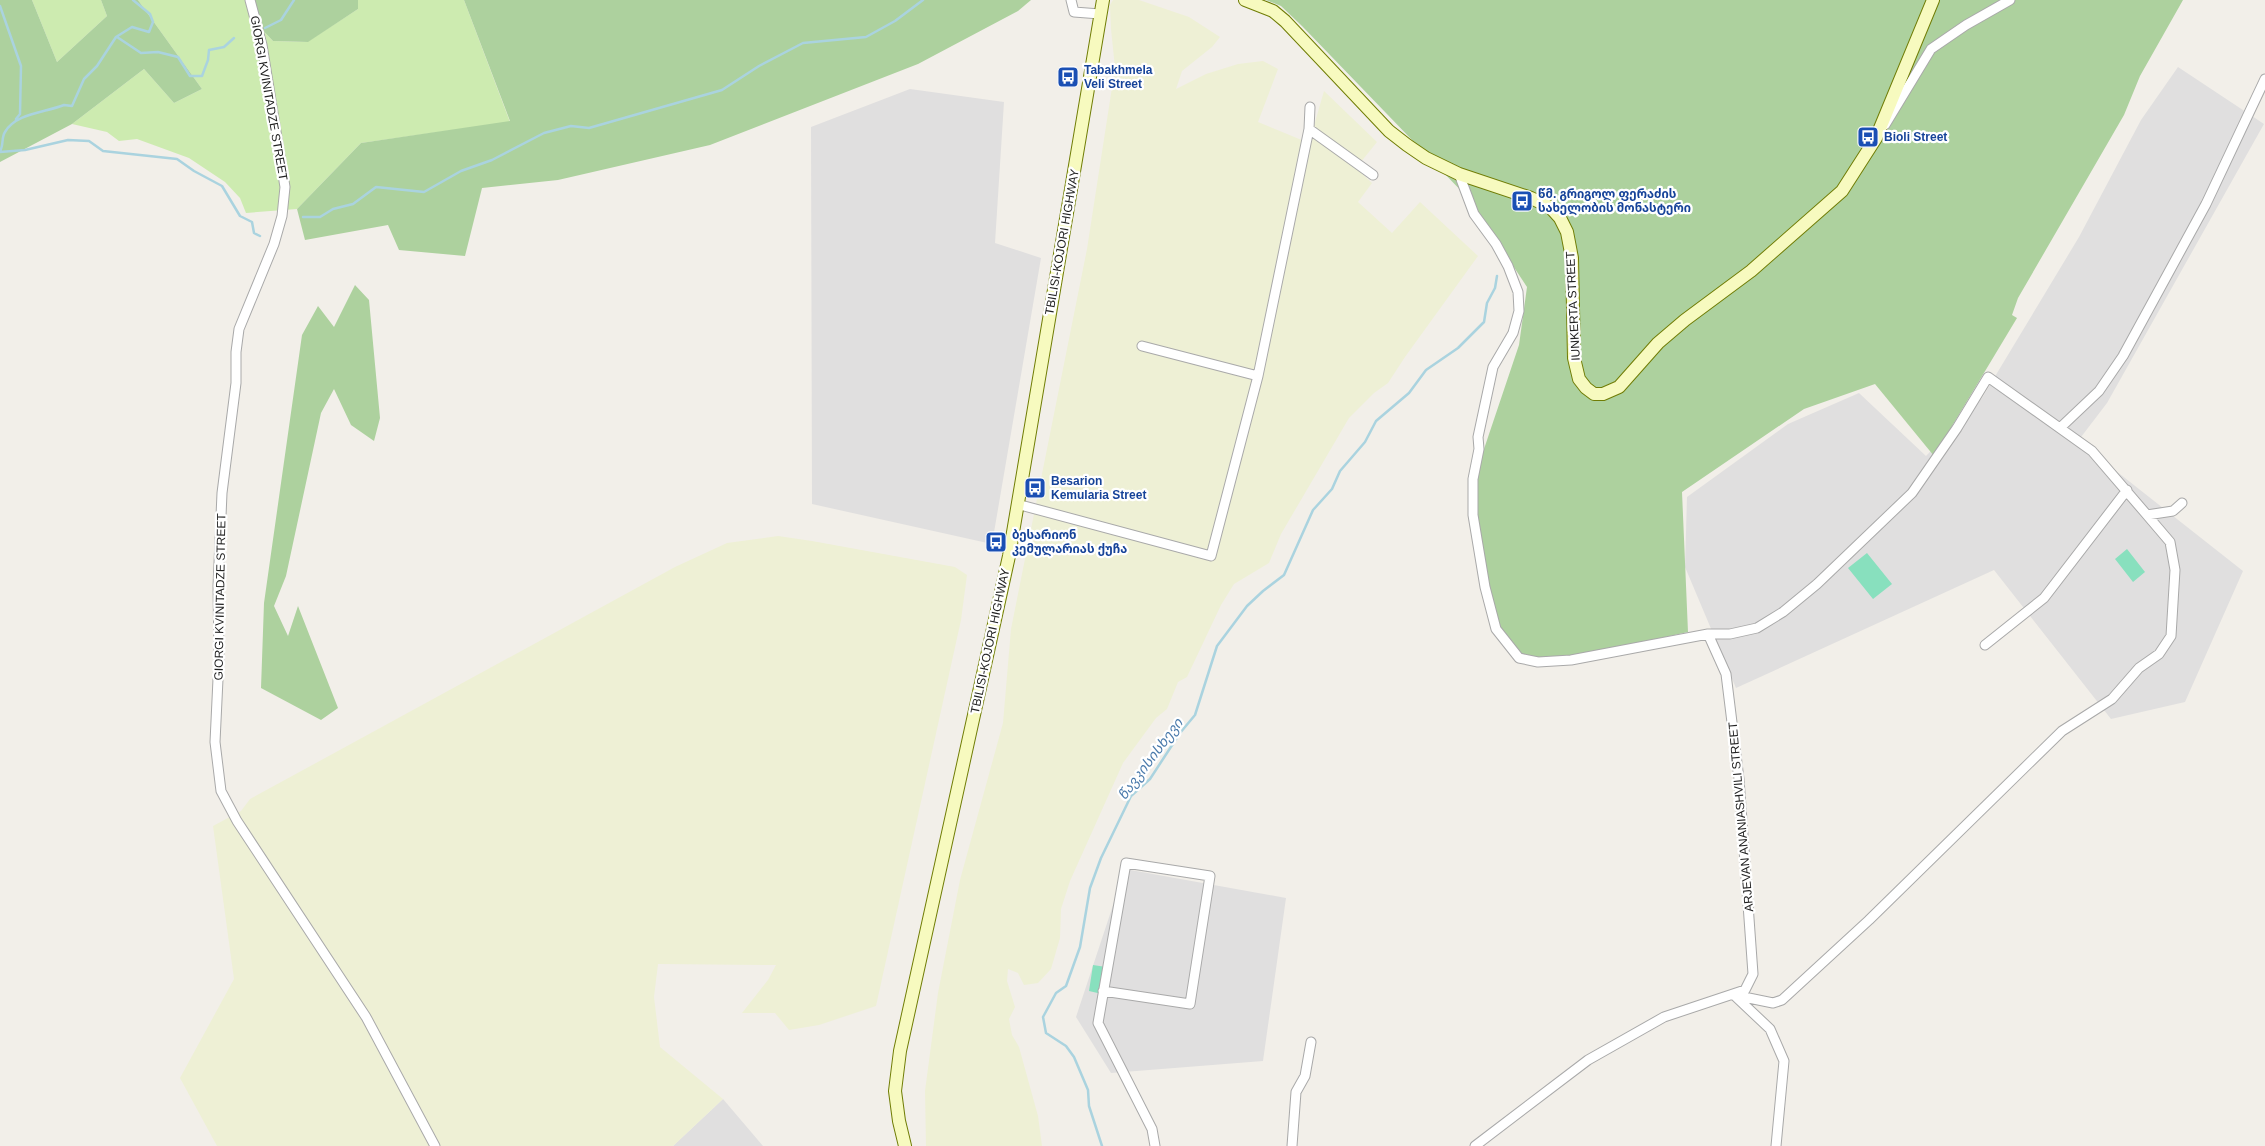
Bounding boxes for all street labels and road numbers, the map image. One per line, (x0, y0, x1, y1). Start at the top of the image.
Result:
street label: GIORGI KVINITADZE STREET (248, 14, 291, 182)
street label: TBILISI-KOJORI HIGHWAY (1042, 168, 1082, 316)
street label: IUNKERTA STREET (1563, 250, 1583, 361)
street label: GIORGI KVINITADZE STREET (212, 513, 228, 681)
street label: TBILISI-KOJORI HIGHWAY (968, 567, 1012, 715)
street label: ARJEVAN ANANIASHVILI STREET (1726, 721, 1756, 912)

